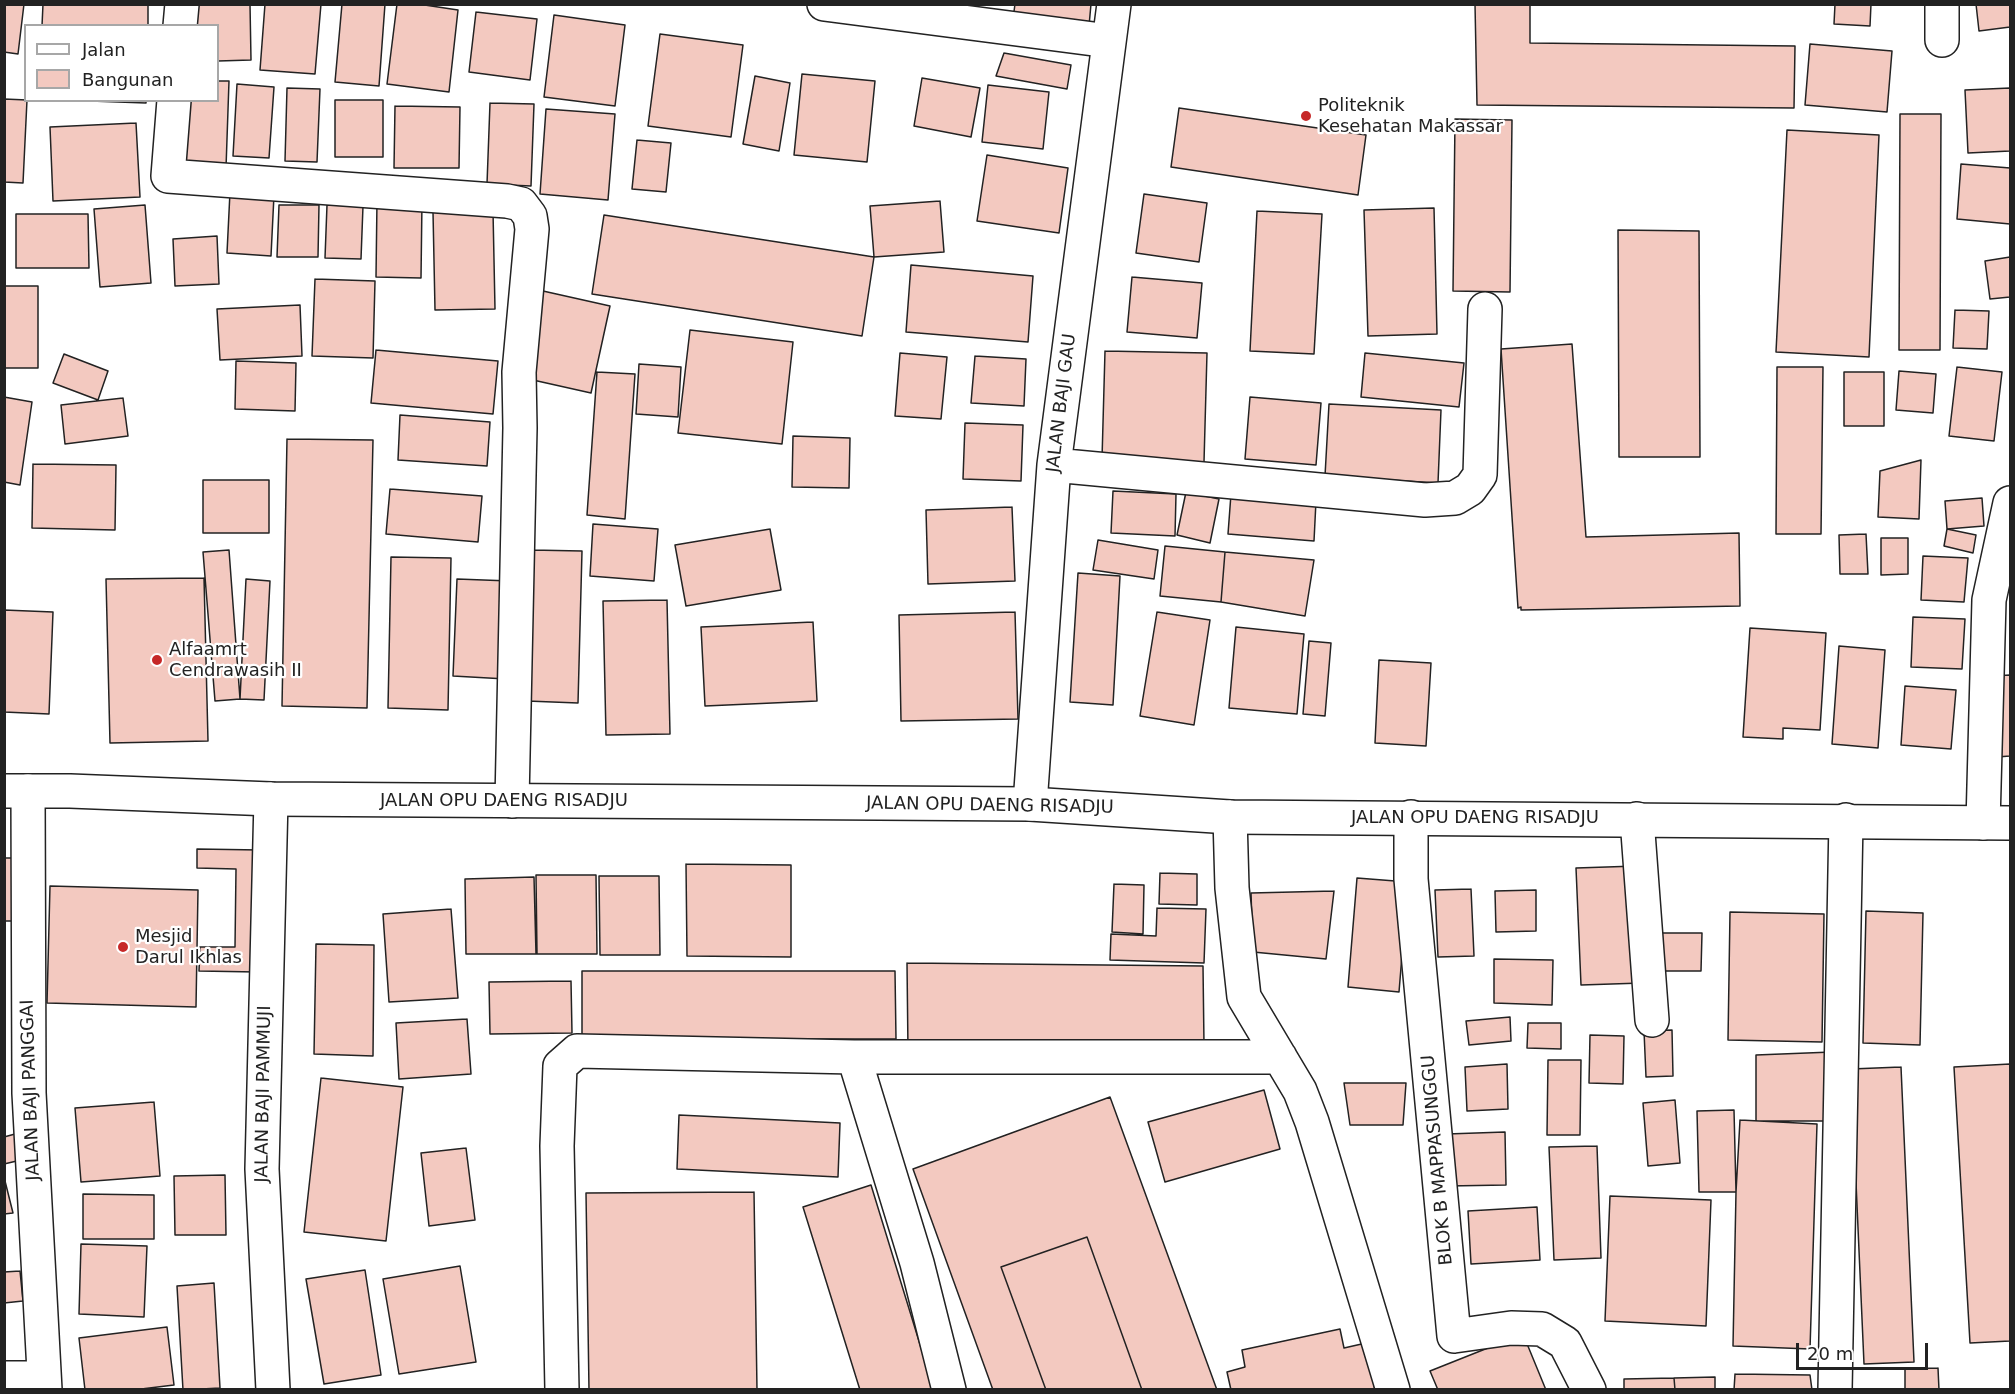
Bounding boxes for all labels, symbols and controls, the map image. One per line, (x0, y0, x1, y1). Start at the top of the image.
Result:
legend (24, 24, 219, 102)
text: Jalan (82, 39, 126, 60)
text: Bangunan (82, 69, 173, 90)
place label: Politeknik Kesehatan Makassar (1318, 95, 1503, 138)
marker: Politeknik Kesehatan Makassar (1299, 109, 1313, 123)
street label: JALAN BAJI GAU (1043, 332, 1081, 474)
place label: Alfaamrt Cendrawasih II (169, 639, 302, 682)
marker: Alfaamrt Cendrawasih II (150, 653, 164, 667)
street label: JALAN OPU DAENG RISADJU (380, 790, 628, 812)
street label: JALAN OPU DAENG RISADJU (866, 793, 1114, 819)
street label: JALAN OPU DAENG RISADJU (1351, 807, 1599, 829)
place label: Mesjid Darul Ikhlas (135, 926, 242, 968)
marker: Mesjid Darul Ikhlas (116, 940, 130, 954)
street label: JALAN BAJI PANGGAI (17, 999, 45, 1181)
street label: JALAN BAJI PAMMUJI (252, 1005, 276, 1183)
street label: BLOK B MAPPASUNGGU (1418, 1054, 1458, 1266)
scale bar (1799, 1331, 1931, 1369)
text: 20 m (1807, 1343, 1853, 1364)

